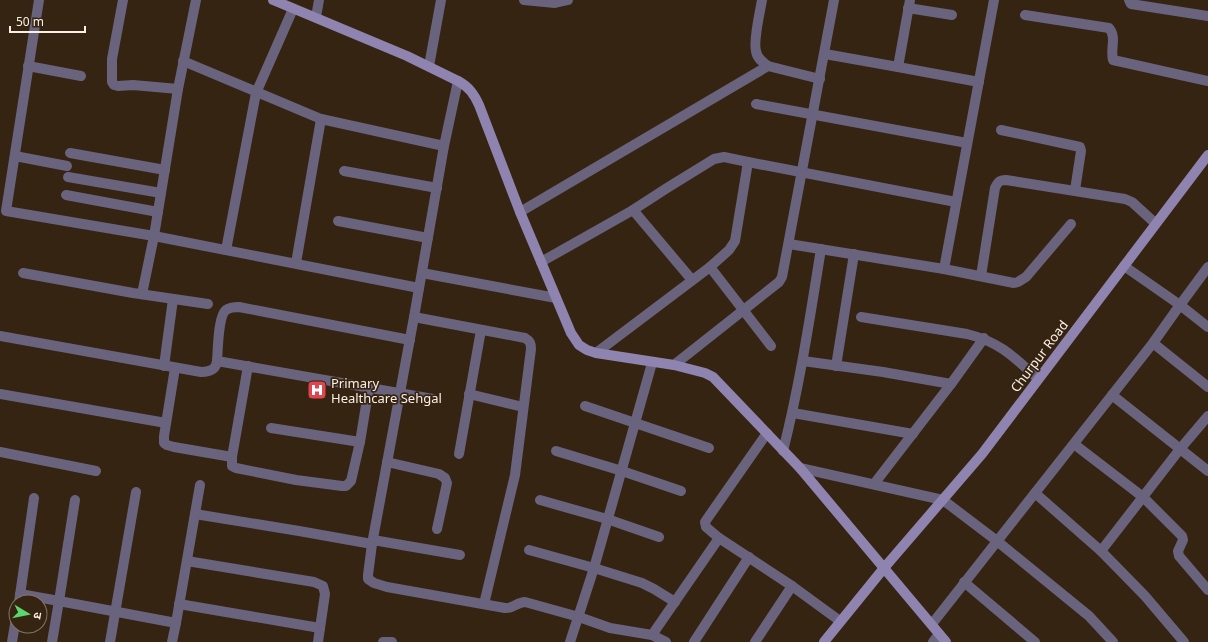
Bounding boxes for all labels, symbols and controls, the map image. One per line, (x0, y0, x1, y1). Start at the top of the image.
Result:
scale bar (10, 8, 85, 34)
text: 50 m (16, 13, 44, 30)
street label: Churpur Road (1006, 316, 1072, 396)
place label: Primary Healthcare Sehgal (331, 374, 442, 407)
hospital icon: Primary Healthcare Sehgal (306, 379, 328, 401)
north arrow (8, 594, 48, 634)
text: उ (30, 611, 46, 621)

